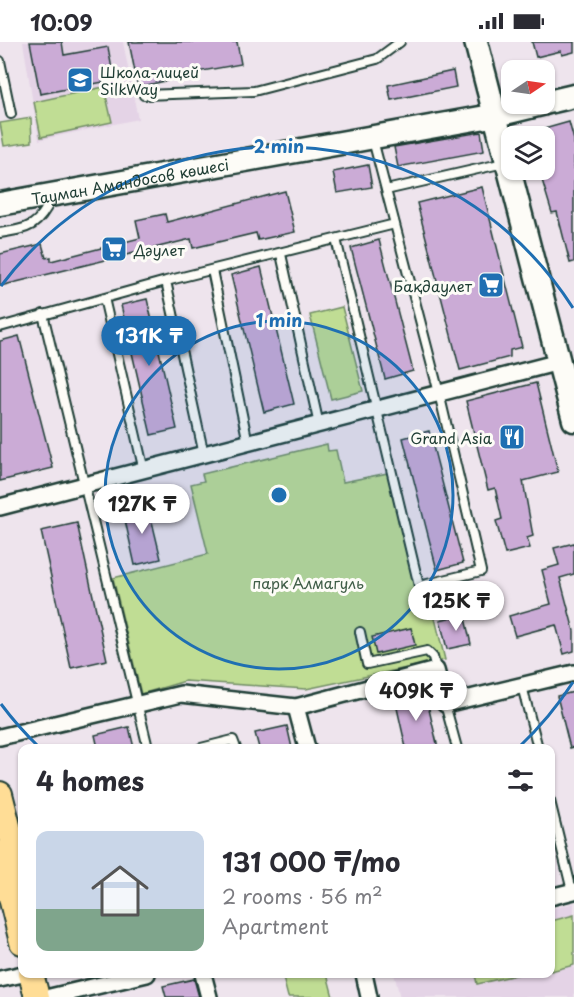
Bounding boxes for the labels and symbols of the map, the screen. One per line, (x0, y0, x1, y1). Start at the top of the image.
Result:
place label: Школа-лицей SilkWay (100, 60, 199, 100)
north arrow (501, 60, 555, 114)
school or university icon: Школа-лицей SilkWay (65, 65, 95, 95)
text: 2 min (254, 132, 304, 159)
street label: Тауман Амандосов көшесі (29, 152, 231, 210)
supermarket icon: Дәулет (99, 234, 129, 264)
place label: Дәулет (133, 238, 185, 261)
supermarket icon: Бақдаулет (476, 270, 506, 300)
place label: Бақдаулет (394, 274, 473, 297)
text: 1 min (256, 306, 302, 333)
pin: 131K ₸ (100, 316, 198, 367)
restaurant icon: Grand Asia (497, 422, 527, 452)
place label: Grand Asia (410, 426, 493, 449)
pin: 127K ₸ (93, 484, 191, 535)
centre of rings (269, 485, 289, 505)
park label: парк Алмагуль (252, 571, 364, 594)
pin: 125K ₸ (407, 581, 505, 632)
pin: 409K ₸ (367, 671, 465, 722)

